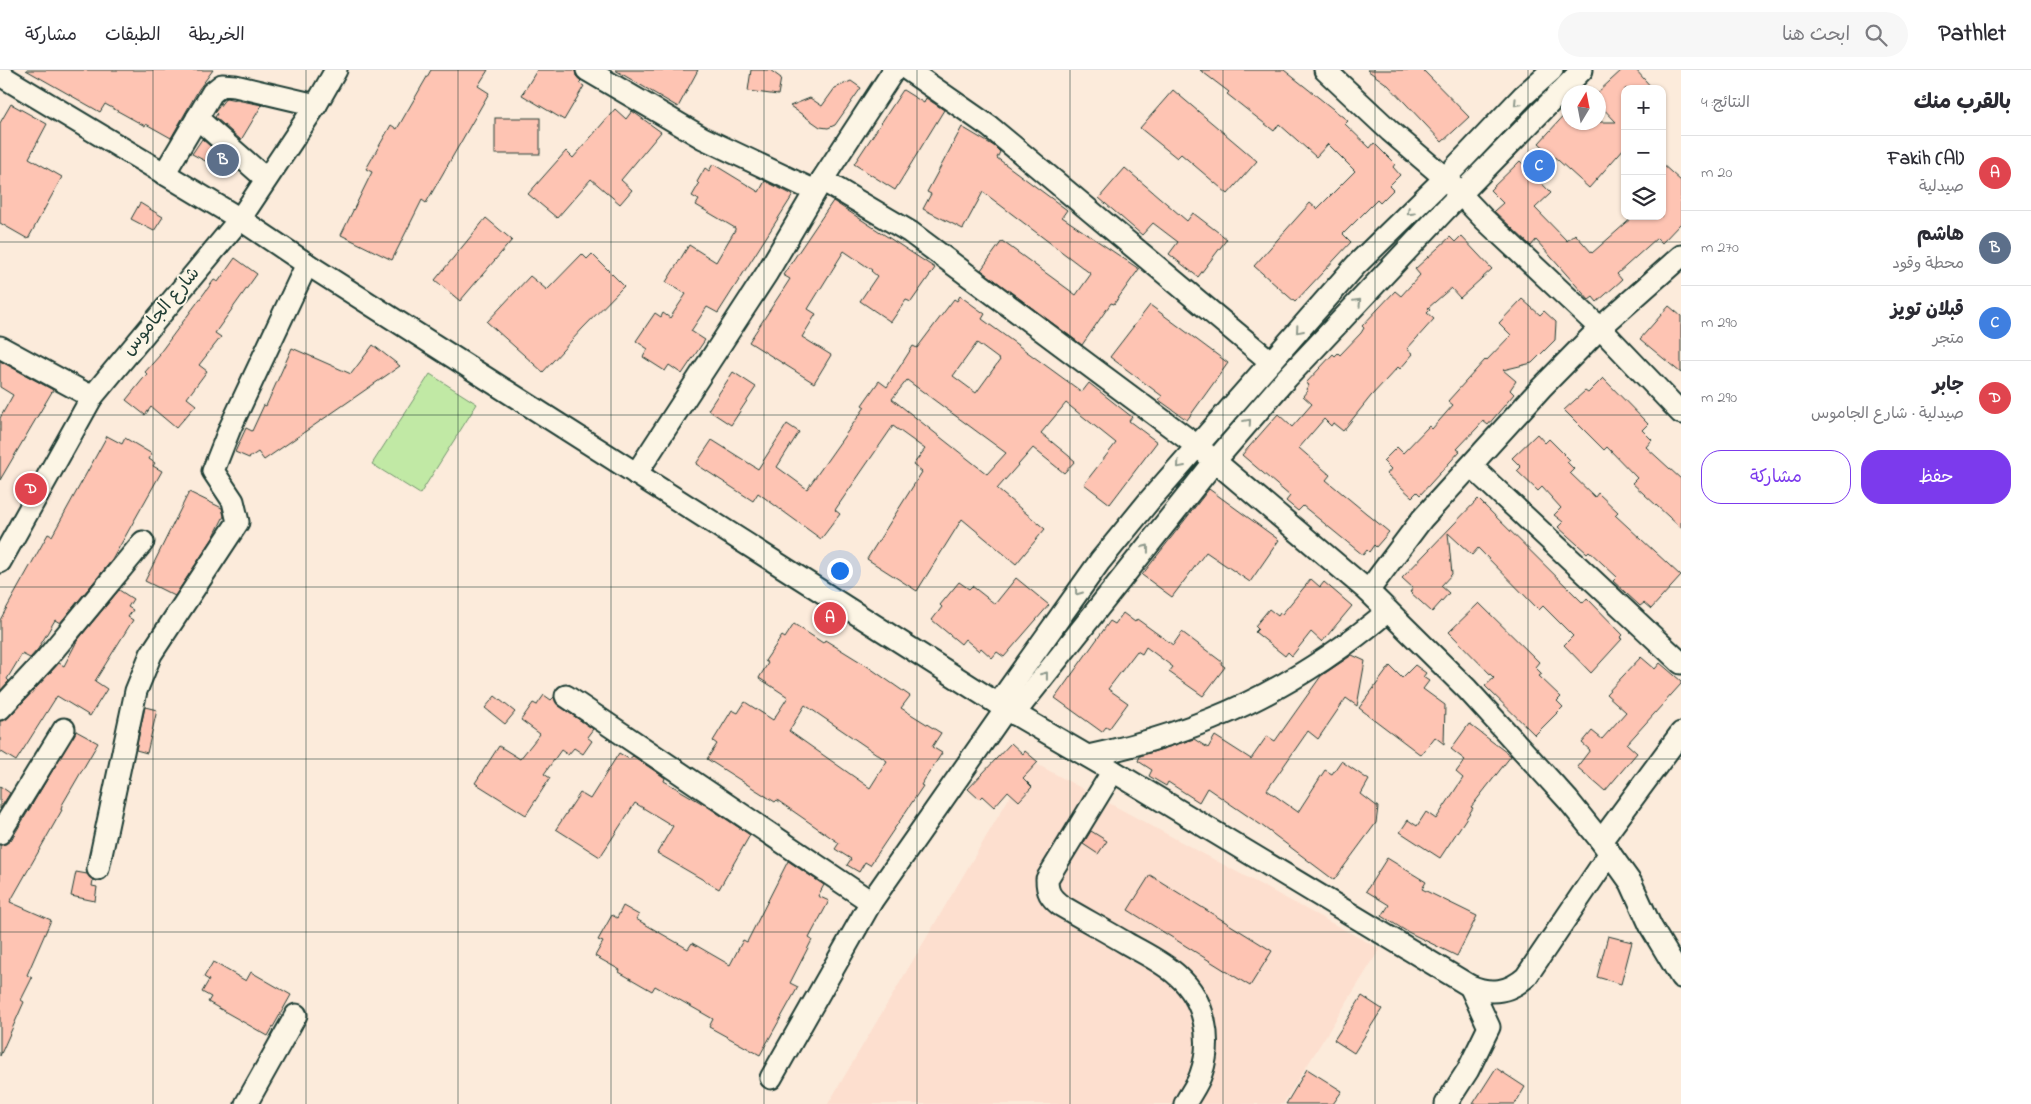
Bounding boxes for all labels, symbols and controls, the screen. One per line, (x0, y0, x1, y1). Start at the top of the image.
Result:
search box (1558, 12, 1908, 57)
text: Pathlet (1938, 17, 2006, 52)
icon: search (1862, 21, 1890, 49)
text: ابحث هنا (1782, 22, 1850, 49)
text: مشاركة (25, 23, 77, 49)
text: الطبقات (105, 23, 161, 49)
text: الخريطة (189, 23, 245, 49)
north arrow (1561, 85, 1606, 130)
map controls (1621, 85, 1666, 220)
button: + (1621, 85, 1666, 130)
text: بالقرب منك (1914, 88, 2011, 118)
text: النتائج: 4 (1701, 91, 1750, 115)
one-way arrow (1514, 98, 1523, 107)
button: − (1621, 130, 1666, 175)
pin: B (207, 141, 239, 179)
text: Fakih (Al) (1887, 146, 1964, 173)
pin: C (1523, 147, 1555, 185)
text: 20 m (1701, 161, 1732, 185)
text: A (1990, 161, 2000, 185)
button: layers (1621, 175, 1666, 220)
text: صيدلية (1919, 175, 1964, 199)
one-way arrow (1407, 206, 1416, 215)
text: هاشم (1917, 222, 1964, 249)
text: 270 m (1701, 236, 1739, 260)
text: B (1990, 236, 2000, 260)
text: محطة وقود (1892, 252, 1964, 276)
street label: شارع الجاموس (117, 262, 207, 362)
text: قبلان تويز (1891, 297, 1964, 324)
one-way arrow (1352, 299, 1361, 308)
text: 290 m (1701, 311, 1737, 335)
text: C (1991, 311, 1999, 335)
one-way arrow (1295, 325, 1304, 334)
text: متجر (1933, 327, 1964, 351)
text: جابر (1933, 372, 1964, 399)
text: 290 m (1701, 386, 1737, 410)
text: D (1989, 386, 2001, 410)
text: صيدلية · شارع الجاموس (1811, 402, 1964, 426)
one-way arrow (1243, 419, 1252, 428)
button: مشاركة (1701, 450, 1851, 504)
button: حفظ (1861, 450, 2011, 504)
one-way arrow (1177, 460, 1186, 469)
pin: D (15, 470, 47, 508)
one-way arrow (1140, 545, 1148, 554)
your location (827, 558, 853, 584)
one-way arrow (1075, 586, 1084, 596)
pin: A (814, 599, 846, 637)
one-way arrow (1039, 672, 1048, 681)

